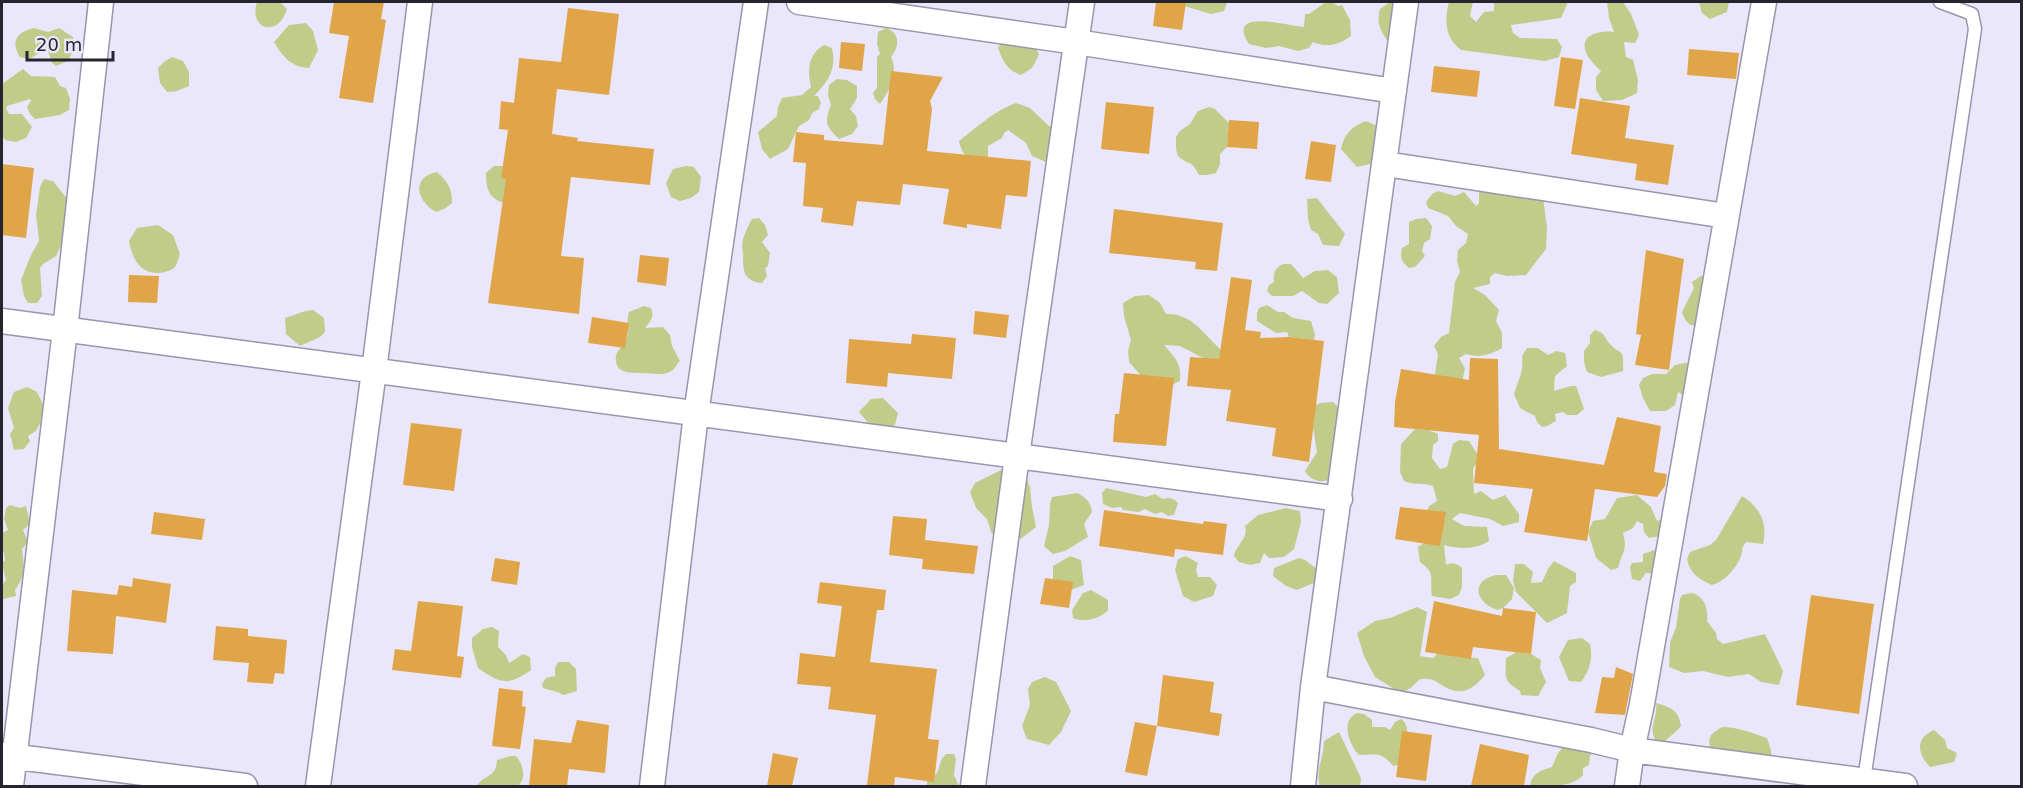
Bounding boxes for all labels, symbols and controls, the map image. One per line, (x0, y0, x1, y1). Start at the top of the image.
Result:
scale bar (27, 24, 112, 62)
text: 20 m (36, 34, 82, 55)

